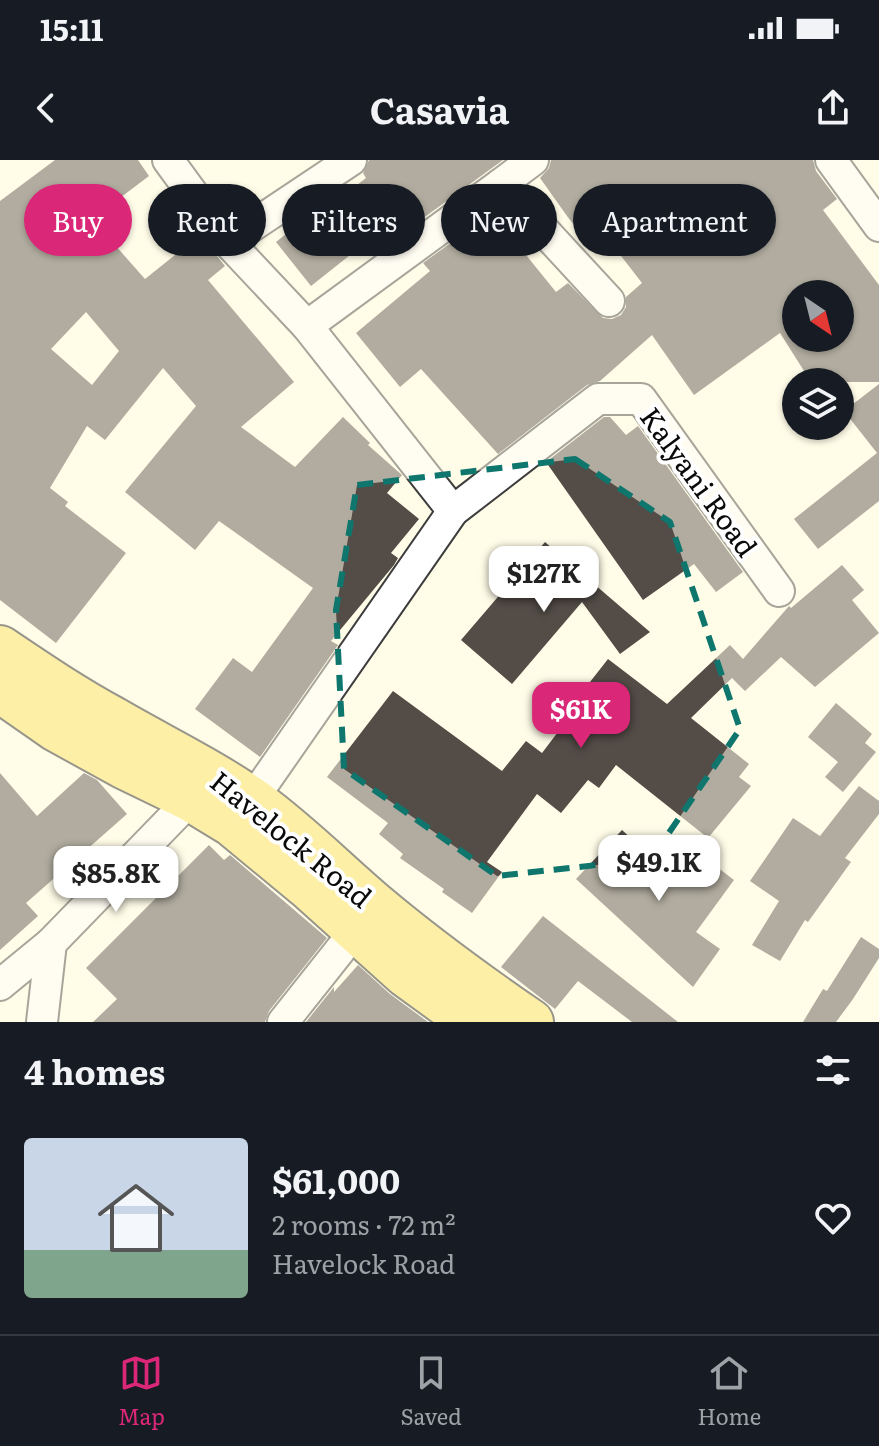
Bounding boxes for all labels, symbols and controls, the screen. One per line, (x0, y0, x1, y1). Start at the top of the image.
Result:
text: 15:11 (40, 6, 103, 50)
text: Casavia (370, 82, 509, 135)
icon: back (24, 86, 68, 130)
icon: share (811, 86, 855, 130)
chip: Buy (24, 184, 132, 256)
chip: Rent (148, 184, 266, 256)
chip: Filters (282, 184, 425, 256)
chip: New (441, 184, 557, 256)
chip: Apartment (573, 184, 776, 256)
north arrow (782, 280, 854, 352)
map controls (782, 280, 854, 440)
button: layers (782, 368, 854, 440)
street label: Kalyani Road (631, 397, 769, 565)
pin: $127K (488, 546, 600, 614)
text: $127K (507, 552, 581, 591)
pin: $61K (534, 682, 628, 750)
text: $61K (550, 688, 612, 727)
street label: Havelock Road (202, 760, 382, 916)
pin: $49.1K (594, 835, 724, 903)
text: $49.1K (616, 841, 702, 880)
pin: $85.8K (51, 846, 181, 914)
text: $85.8K (71, 852, 161, 891)
text: 4 homes (24, 1045, 165, 1095)
icon: filters (811, 1048, 855, 1092)
text: $61,000 (272, 1154, 400, 1204)
icon: home (88, 1170, 184, 1266)
icon: heart (811, 1196, 855, 1240)
text: 2 rooms · 72 m² (272, 1204, 456, 1243)
text: Havelock Road (272, 1243, 455, 1282)
tab: Map (118, 1351, 165, 1432)
tab: Saved (400, 1351, 462, 1432)
tab: Home (698, 1351, 761, 1432)

